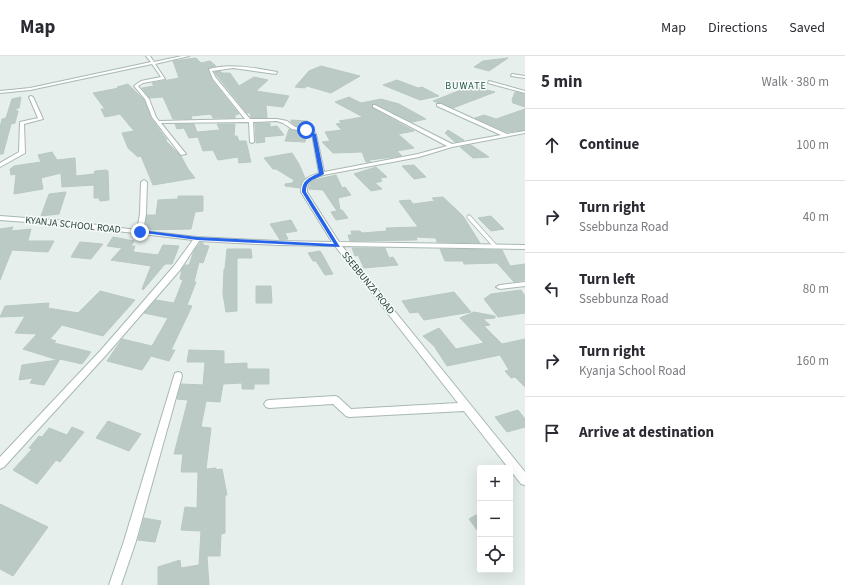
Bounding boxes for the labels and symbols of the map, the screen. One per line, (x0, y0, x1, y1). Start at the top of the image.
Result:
district label: BUWATE (445, 79, 487, 93)
route start (297, 121, 315, 139)
street label: KYANJA SCHOOL ROAD (25, 213, 121, 237)
route end (131, 223, 149, 241)
street label: SSEBBUNZA ROAD (338, 249, 398, 317)

